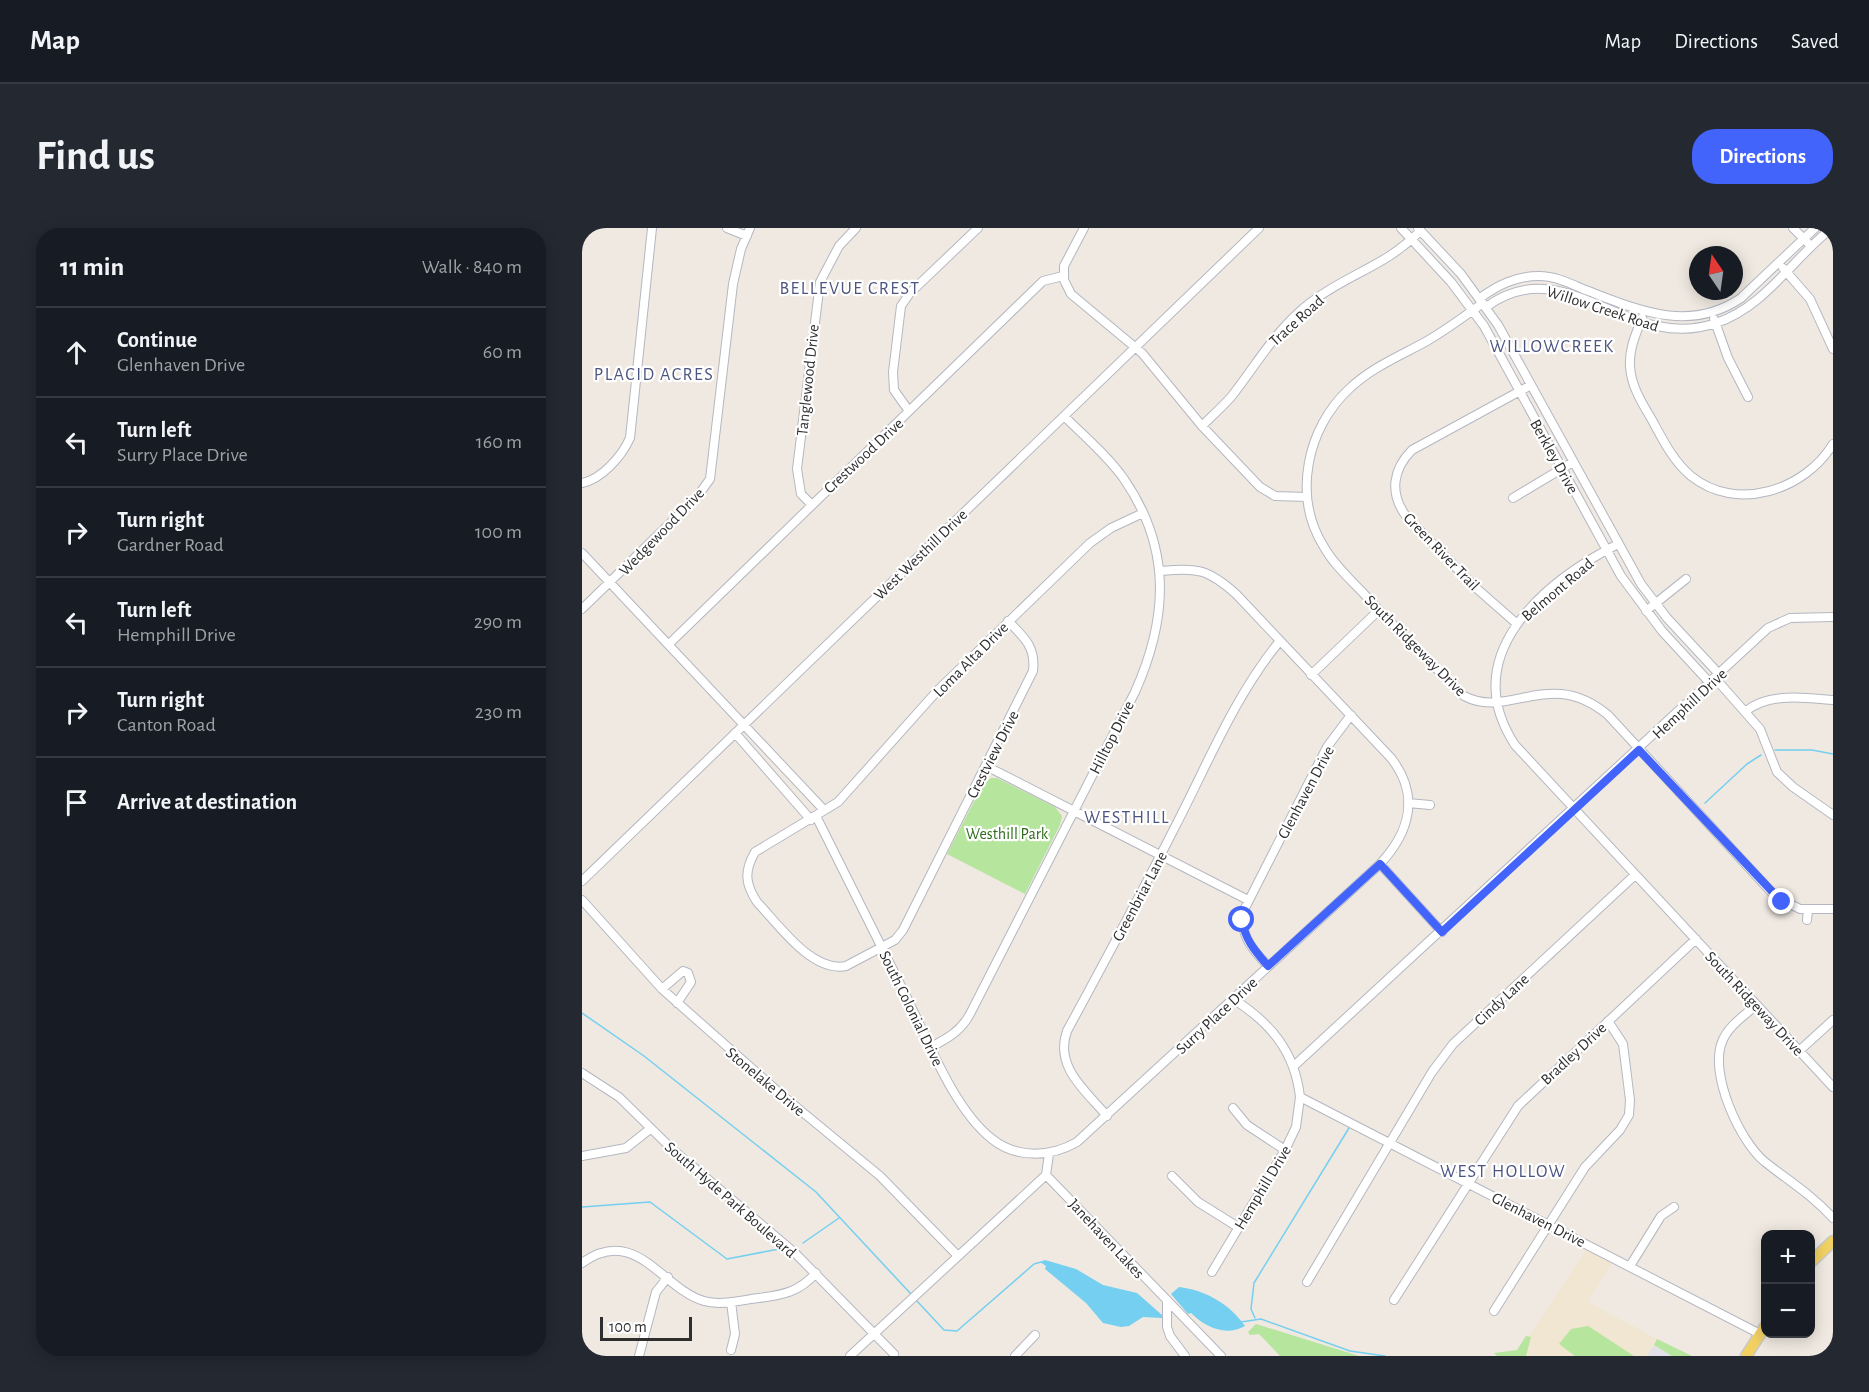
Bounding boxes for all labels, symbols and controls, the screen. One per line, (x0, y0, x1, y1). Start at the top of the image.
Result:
text: Map (30, 27, 80, 55)
text: Map (1605, 31, 1641, 52)
text: Directions (1674, 31, 1758, 52)
text: Saved (1791, 31, 1839, 52)
button: Directions (1692, 129, 1833, 184)
text: Find us (36, 135, 155, 177)
north arrow (1689, 246, 1743, 300)
text: 11 min (60, 254, 124, 280)
text: Walk · 840 m (422, 257, 522, 277)
district label: BELLEVUE CREST (779, 280, 921, 298)
street label: Willow Creek Road (1545, 283, 1661, 335)
street label: Trace Road (1266, 292, 1327, 349)
street label: Tanglewood Drive (794, 324, 822, 437)
text: Continue (117, 329, 197, 351)
icon: ahead (60, 336, 93, 369)
district label: WILLOWCREEK (1489, 338, 1615, 356)
text: 60 m (483, 342, 522, 362)
text: Glenhaven Drive (117, 355, 245, 375)
district label: PLACID ACRES (594, 366, 714, 384)
street label: Crestwood Drive (821, 415, 906, 496)
street label: Berkley Drive (1526, 417, 1581, 497)
text: Turn left (117, 419, 191, 441)
icon: left (60, 426, 93, 459)
text: 160 m (476, 432, 522, 452)
text: Surry Place Drive (117, 445, 248, 465)
street label: Wedgewood Drive (616, 485, 707, 579)
street label: West Westhill Drive (871, 506, 970, 603)
text: Turn right (117, 509, 204, 531)
street label: Green River Trail (1400, 510, 1482, 594)
icon: right (60, 516, 93, 549)
text: 100 m (475, 522, 522, 542)
text: Gardner Road (117, 535, 224, 555)
street label: Belmont Road (1519, 555, 1597, 624)
street label: South Ridgeway Drive (1361, 592, 1469, 700)
text: Turn left (117, 599, 191, 621)
icon: left (60, 606, 93, 639)
text: 290 m (474, 612, 522, 632)
street label: Loma Alta Drive (930, 619, 1011, 700)
text: Hemphill Drive (117, 625, 236, 645)
street label: Hemphill Drive (1649, 665, 1730, 742)
text: Turn right (117, 689, 204, 711)
icon: right (60, 696, 93, 729)
street label: Hilltop Drive (1087, 698, 1137, 777)
text: 230 m (475, 702, 522, 722)
street label: Crestview Drive (964, 708, 1022, 801)
text: Canton Road (117, 715, 216, 735)
street label: Glenhaven Drive (1275, 743, 1337, 842)
icon: arrive (60, 786, 93, 819)
text: Arrive at destination (117, 791, 297, 813)
district label: WESTHILL (1084, 809, 1170, 827)
park label: Westhill Park (966, 826, 1049, 842)
street label: Greenbriar Lane (1110, 849, 1170, 944)
route end (1768, 888, 1794, 914)
route start (1228, 906, 1254, 932)
street label: South Colonial Drive (876, 948, 946, 1069)
street label: South Ridgeway Drive (1701, 948, 1806, 1060)
street label: Cindy Lane (1471, 971, 1533, 1029)
street label: Surry Place Drive (1173, 974, 1261, 1058)
street label: Bradley Drive (1538, 1020, 1610, 1089)
street label: Stonelake Drive (723, 1044, 808, 1119)
street label: South Hyde Park Boulevard (661, 1139, 799, 1262)
street label: Hemphill Drive (1232, 1143, 1294, 1232)
district label: WEST HOLLOW (1440, 1163, 1566, 1181)
street label: Glenhaven Drive (1489, 1189, 1588, 1250)
street label: Janehaven Lakes (1066, 1196, 1147, 1282)
map controls (1761, 1230, 1815, 1338)
button: + (1761, 1230, 1815, 1284)
button: − (1761, 1284, 1815, 1338)
scale bar (600, 1314, 692, 1342)
text: 100 m (609, 1319, 647, 1335)

